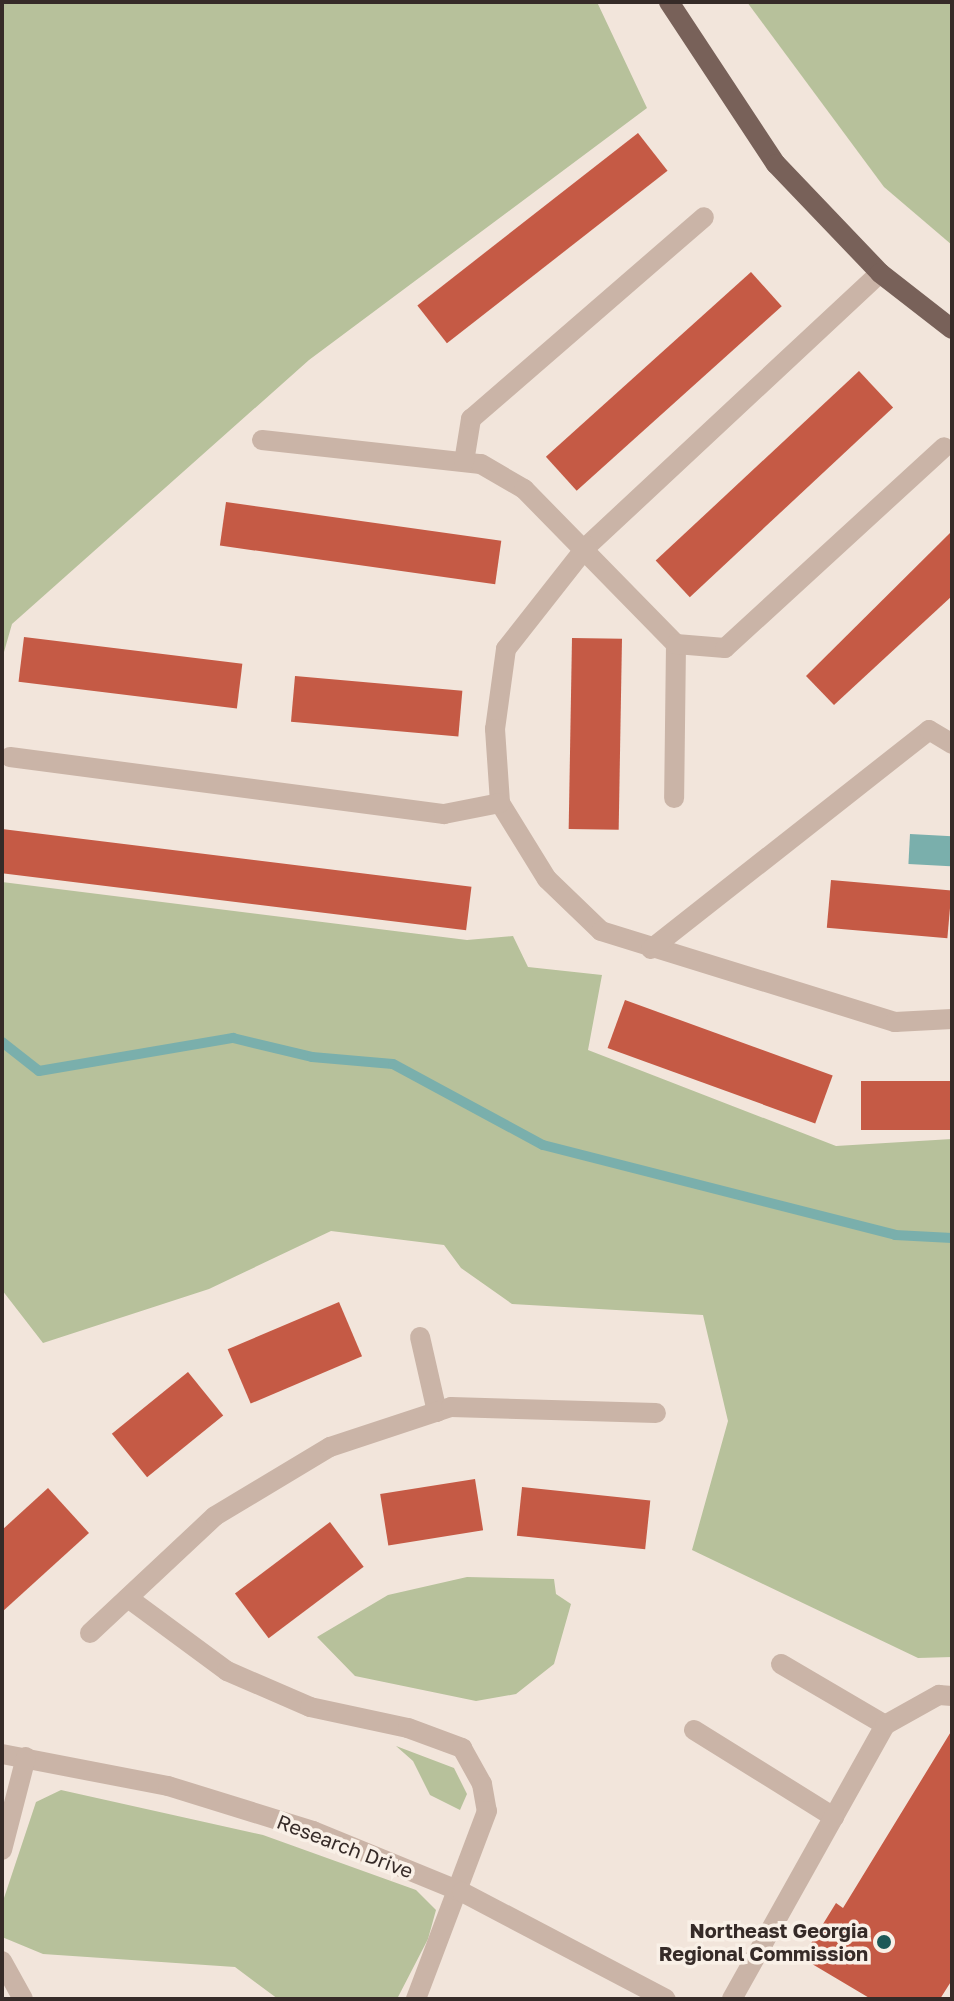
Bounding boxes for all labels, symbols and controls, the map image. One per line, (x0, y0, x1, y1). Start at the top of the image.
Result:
street label: Research Drive (274, 1809, 416, 1883)
place label: Northeast Georgia Regional Commission (659, 1918, 868, 1965)
marker: Northeast Georgia Regional Commission (875, 1933, 893, 1951)

